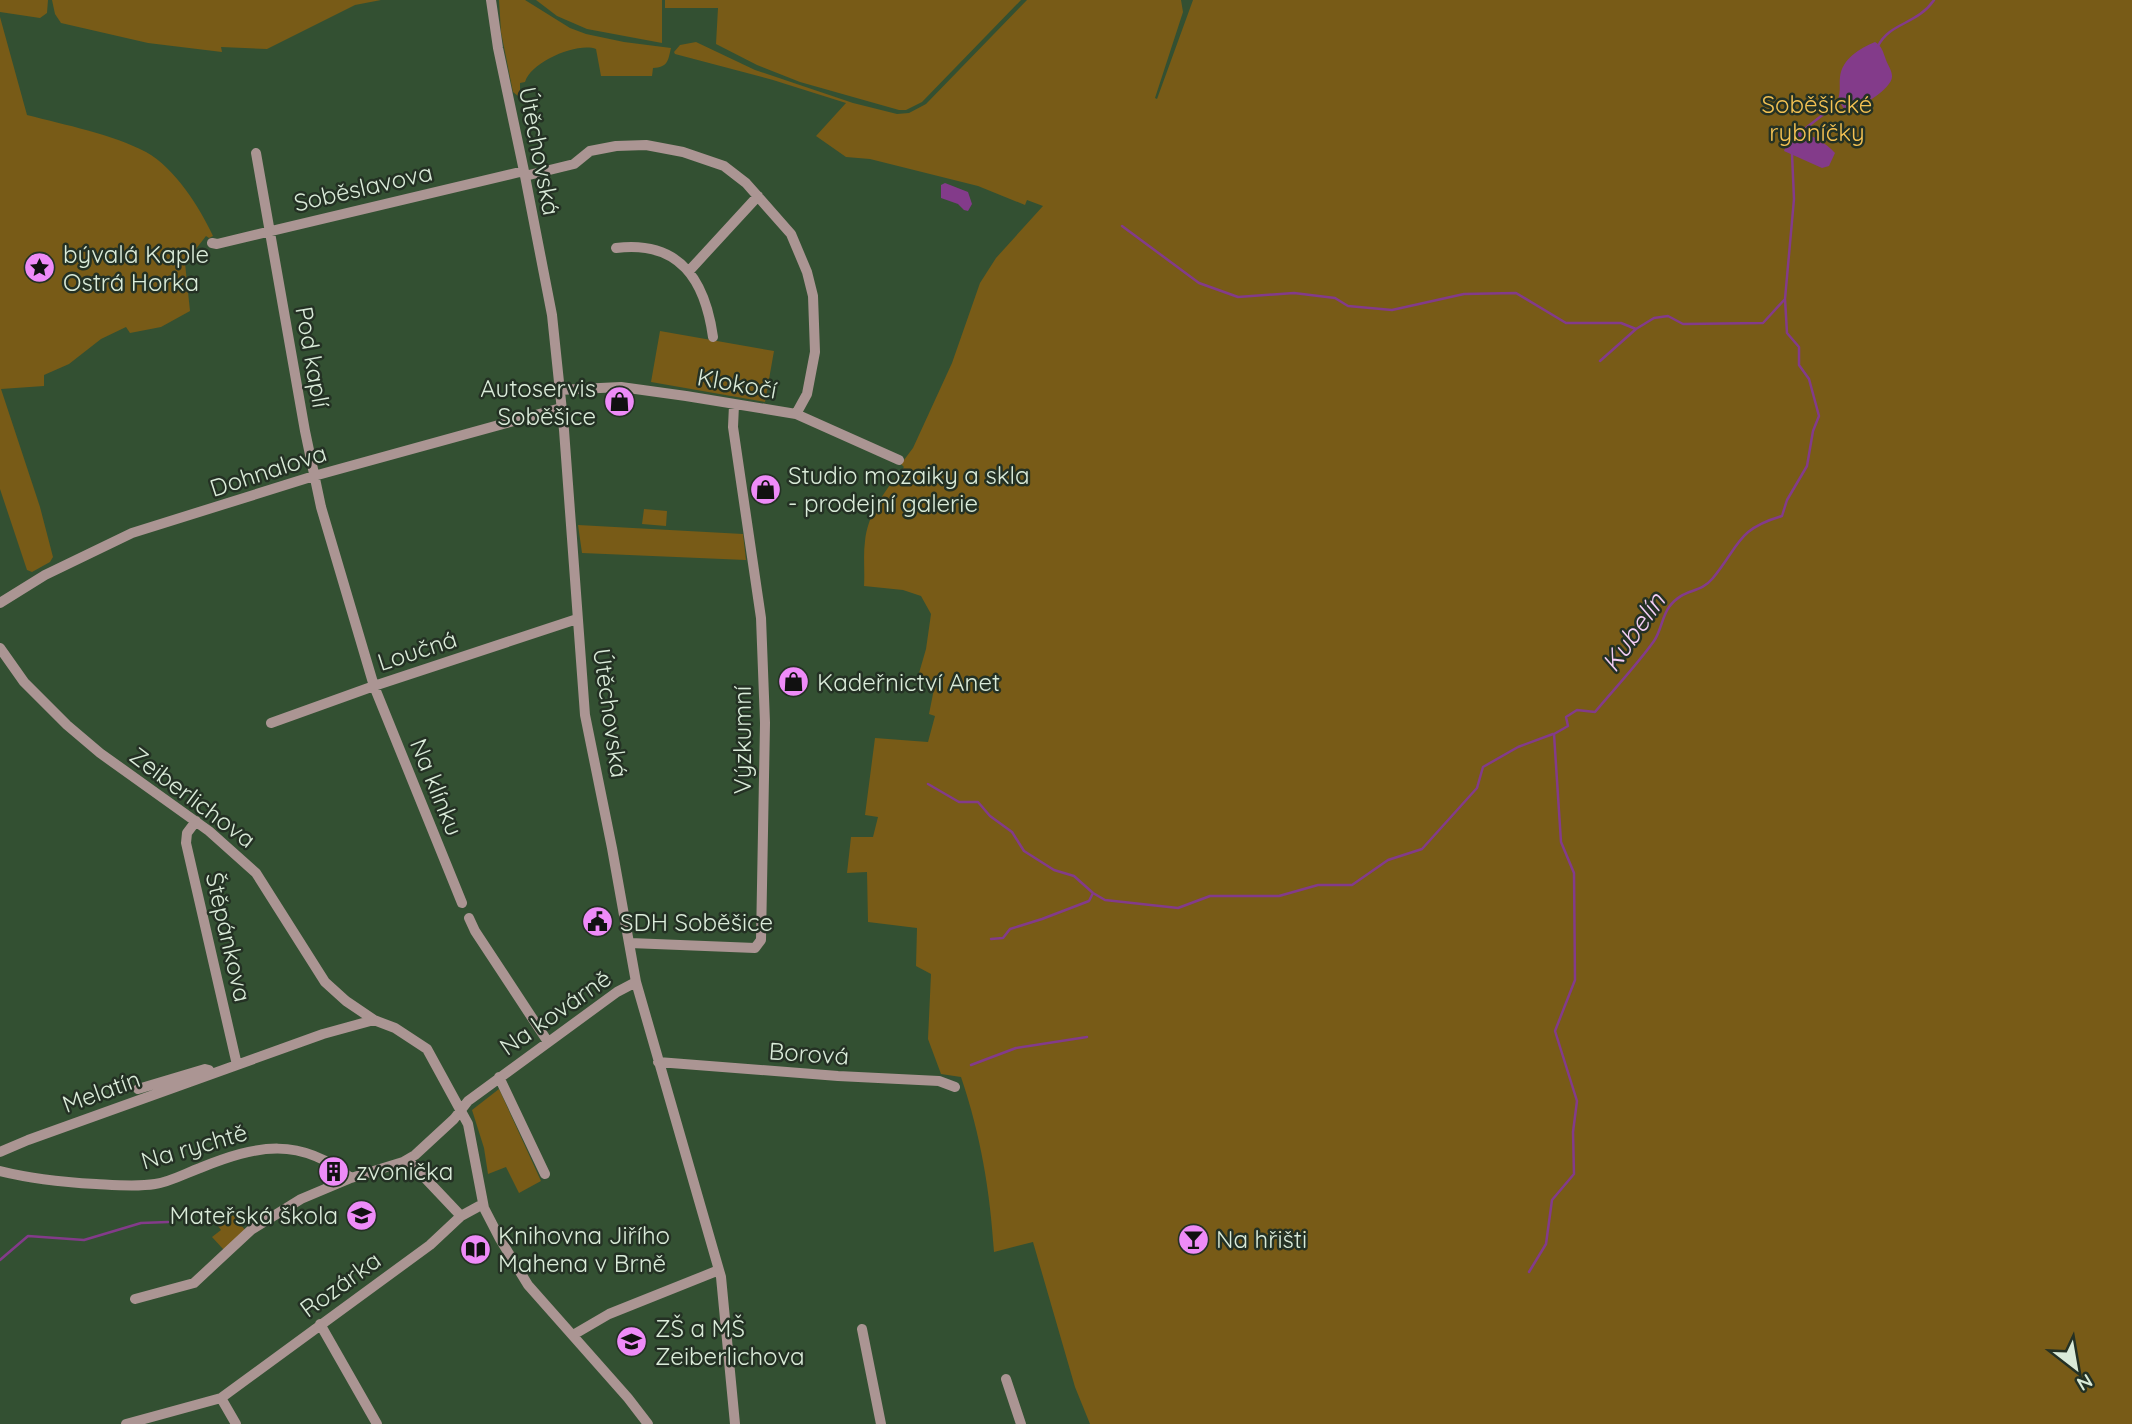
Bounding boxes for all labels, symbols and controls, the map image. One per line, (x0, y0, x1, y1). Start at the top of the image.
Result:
street label: Útěchovská (513, 84, 567, 218)
park label: Soběšické rybníčky (1762, 89, 1872, 147)
street label: Soběslavova (291, 156, 435, 218)
place label: bývalá Kaple Ostrá Horka (63, 239, 209, 297)
place icon: bývalá Kaple Ostrá Horka (23, 251, 57, 285)
street label: Pod kaplí (289, 304, 337, 411)
street label: Klokočí (695, 361, 780, 405)
place label: Autoservis Soběšice (480, 373, 596, 431)
shop icon: Autoservis Soběšice (602, 385, 636, 419)
street label: Dohnalova (206, 437, 330, 503)
place label: Studio mozaiky a skla - prodejní galerie (788, 460, 1030, 518)
shop icon: Studio mozaiky a skla - prodejní galerie (748, 472, 782, 506)
water label: Kubelín (1594, 585, 1673, 678)
street label: Loučná (373, 623, 461, 677)
street label: Útěchovská (587, 646, 635, 780)
shop icon: Kadeřnictví Anet (777, 665, 811, 699)
place label: Kadeřnictví Anet (817, 667, 1000, 697)
street label: Výzkumní (727, 685, 757, 794)
street label: Na klínku (404, 734, 470, 840)
street label: Zeiberlichova (124, 740, 262, 854)
street label: Štěpánkova (200, 869, 258, 1005)
public building icon: SDH Soběšice (580, 905, 614, 939)
place label: SDH Soběšice (620, 907, 773, 937)
street label: Na kovárně (494, 963, 616, 1061)
street label: Borová (768, 1035, 850, 1071)
street label: Melatín (58, 1063, 144, 1119)
street label: Na rychtě (137, 1117, 251, 1175)
building icon: zvonička (316, 1154, 350, 1188)
place label: zvonička (356, 1156, 453, 1186)
school or university icon: Mateřská škola (344, 1198, 378, 1232)
place label: Mateřská škola (170, 1200, 338, 1230)
place label: Knihovna Jiřího Mahena v Brně (498, 1220, 670, 1278)
bar icon: Na hřišti (1176, 1222, 1210, 1256)
place label: Na hřišti (1216, 1224, 1307, 1254)
library icon: Knihovna Jiřího Mahena v Brně (458, 1232, 492, 1266)
street label: Rozárka (294, 1245, 386, 1323)
place label: ZŠ a MŠ Zeiberlichova (655, 1313, 805, 1371)
school or university icon: ZŠ a MŠ Zeiberlichova (615, 1325, 649, 1359)
north arrow (2041, 1333, 2111, 1403)
text: N (2073, 1369, 2097, 1396)

